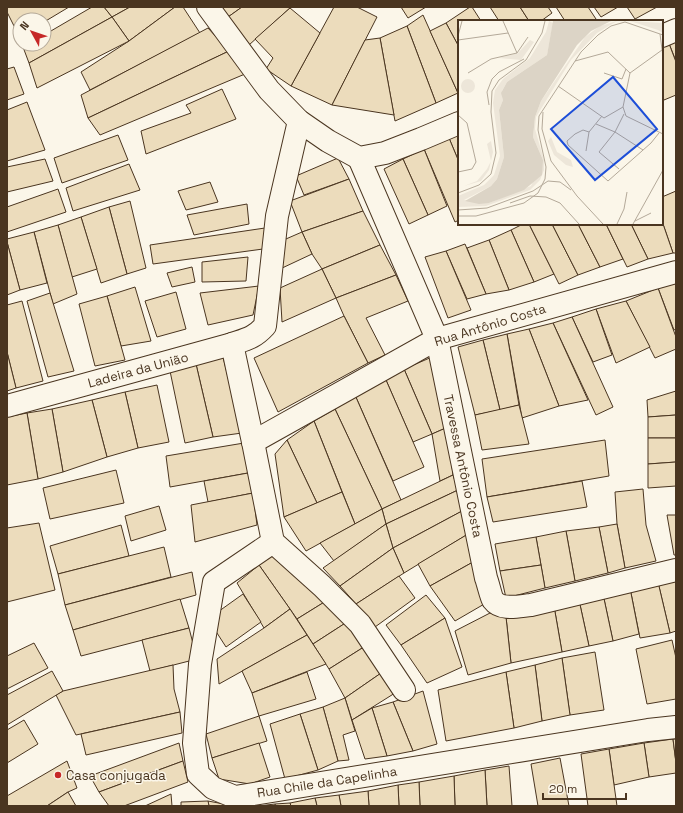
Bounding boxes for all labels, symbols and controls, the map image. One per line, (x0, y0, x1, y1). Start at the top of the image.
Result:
north arrow (12, 12, 52, 52)
text: N (17, 18, 32, 33)
inset map (458, 20, 663, 225)
street label: Rua Antônio Costa (432, 300, 548, 350)
street label: Ladeira da União (86, 348, 190, 392)
street label: Travessa Antônio Costa (440, 393, 487, 540)
street label: Rua Chile da Capelinha (256, 762, 399, 801)
place label: Casa conjugada (66, 767, 166, 784)
marker: Casa conjugada (53, 770, 63, 780)
scale bar (543, 775, 626, 801)
text: 20 m (549, 781, 577, 797)

